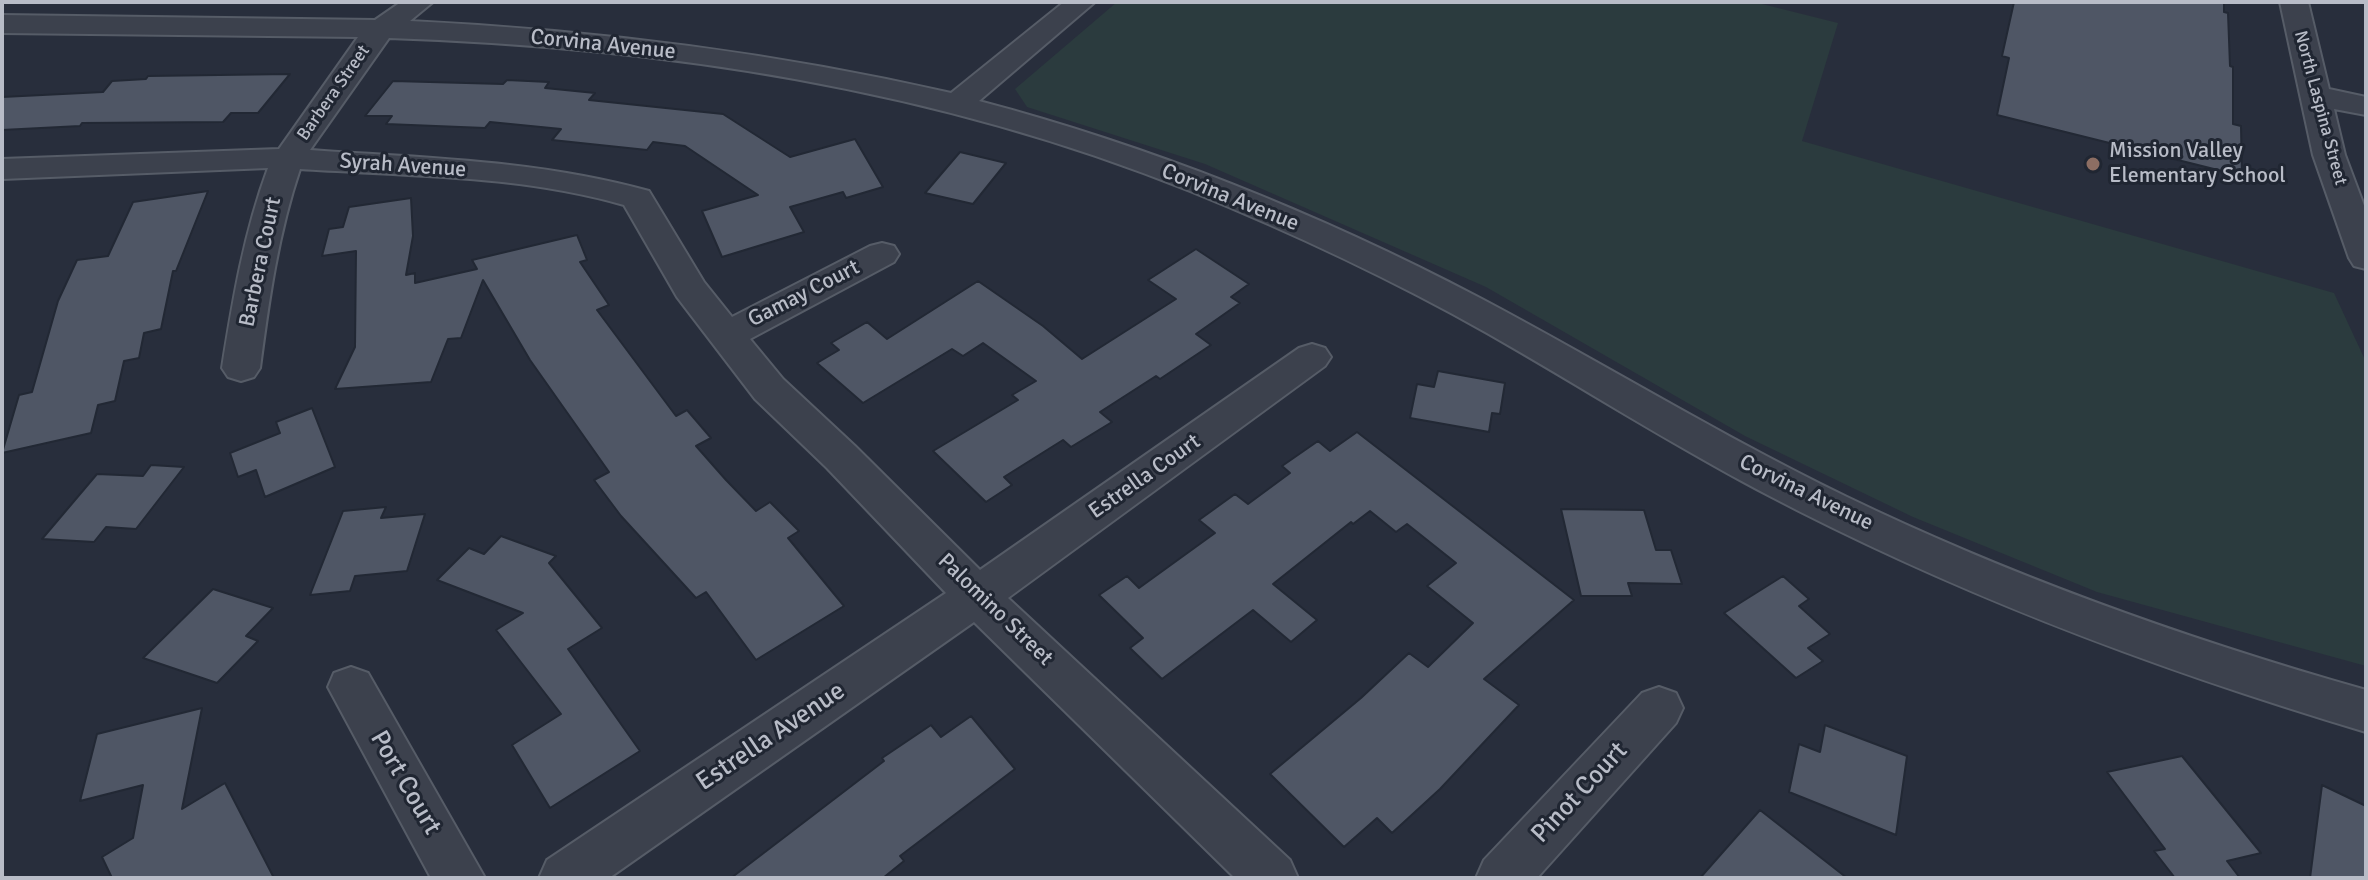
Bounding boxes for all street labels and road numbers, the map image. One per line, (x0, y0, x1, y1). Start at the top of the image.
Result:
street label: Corvina Avenue (529, 24, 677, 66)
street label: North Laspina Street (2289, 28, 2351, 188)
street label: Barbera Street (293, 41, 375, 145)
street label: Syrah Avenue (339, 148, 467, 184)
street label: Corvina Avenue (1157, 158, 1303, 238)
street label: Barbera Court (234, 195, 288, 329)
street label: Gamay Court (744, 255, 864, 333)
street label: Estrella Court (1084, 429, 1206, 525)
street label: Corvina Avenue (1735, 449, 1877, 537)
street label: Palomino Street (932, 548, 1058, 672)
street label: Estrella Avenue (691, 676, 851, 798)
street label: Port Court (363, 725, 447, 841)
street label: Pinot Court (1525, 736, 1635, 850)

